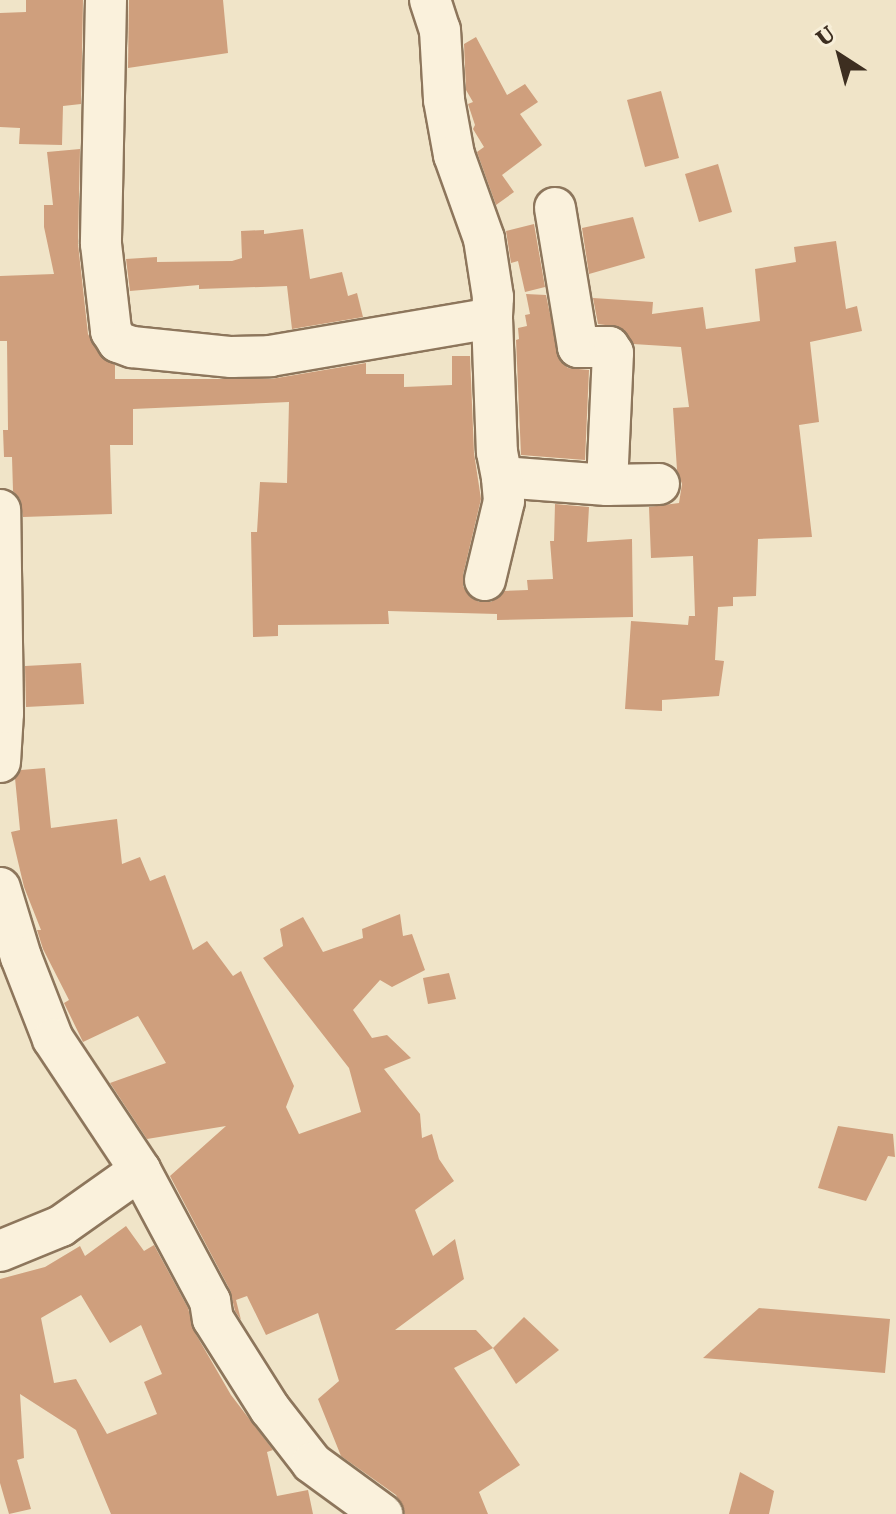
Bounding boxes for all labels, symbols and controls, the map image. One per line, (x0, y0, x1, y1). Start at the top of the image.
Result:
north arrow (800, 16, 880, 96)
text: U (811, 21, 840, 51)

